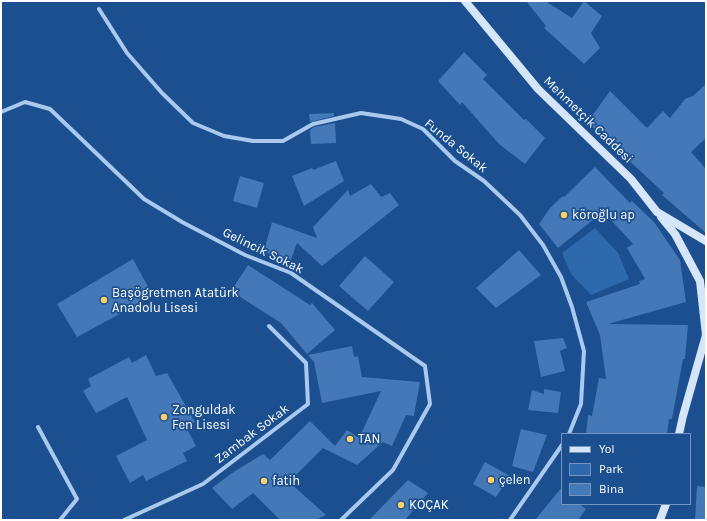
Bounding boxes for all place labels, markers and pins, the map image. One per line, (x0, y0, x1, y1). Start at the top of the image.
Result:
place label: köroğlu ap (572, 207, 635, 223)
marker: köroğlu ap (559, 210, 569, 220)
place label: Başögretmen Atatürk Anadolu Lisesi (112, 285, 239, 316)
marker: Başögretmen Atatürk Anadolu Lisesi (99, 295, 109, 305)
place label: Zonguldak Fen Lisesi (172, 402, 236, 433)
marker: Zonguldak Fen Lisesi (159, 412, 169, 422)
place label: TAN (358, 431, 380, 447)
marker: TAN (345, 434, 355, 444)
place label: çelen (499, 472, 531, 488)
place label: fatih (272, 473, 300, 489)
marker: çelen (486, 475, 496, 485)
marker: fatih (259, 476, 269, 486)
place label: KOÇAK (409, 497, 449, 513)
marker: KOÇAK (396, 500, 406, 510)

